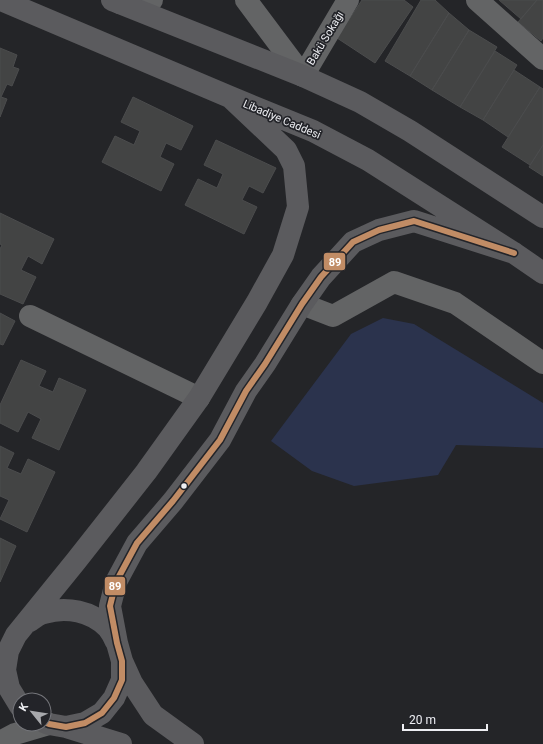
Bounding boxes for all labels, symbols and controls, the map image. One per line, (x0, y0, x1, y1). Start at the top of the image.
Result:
street label: Bakü Sokağı (304, 9, 347, 68)
street label: Libadiye Caddesi (241, 97, 323, 142)
line badge: 89 (323, 252, 346, 271)
text: 89 (329, 256, 341, 269)
unlabelled marker (179, 481, 189, 491)
line badge: 89 (104, 576, 126, 596)
text: 89 (109, 580, 121, 593)
north arrow (12, 692, 52, 732)
text: K (16, 700, 32, 714)
scale bar (403, 706, 487, 732)
text: 20 m (409, 713, 436, 727)

